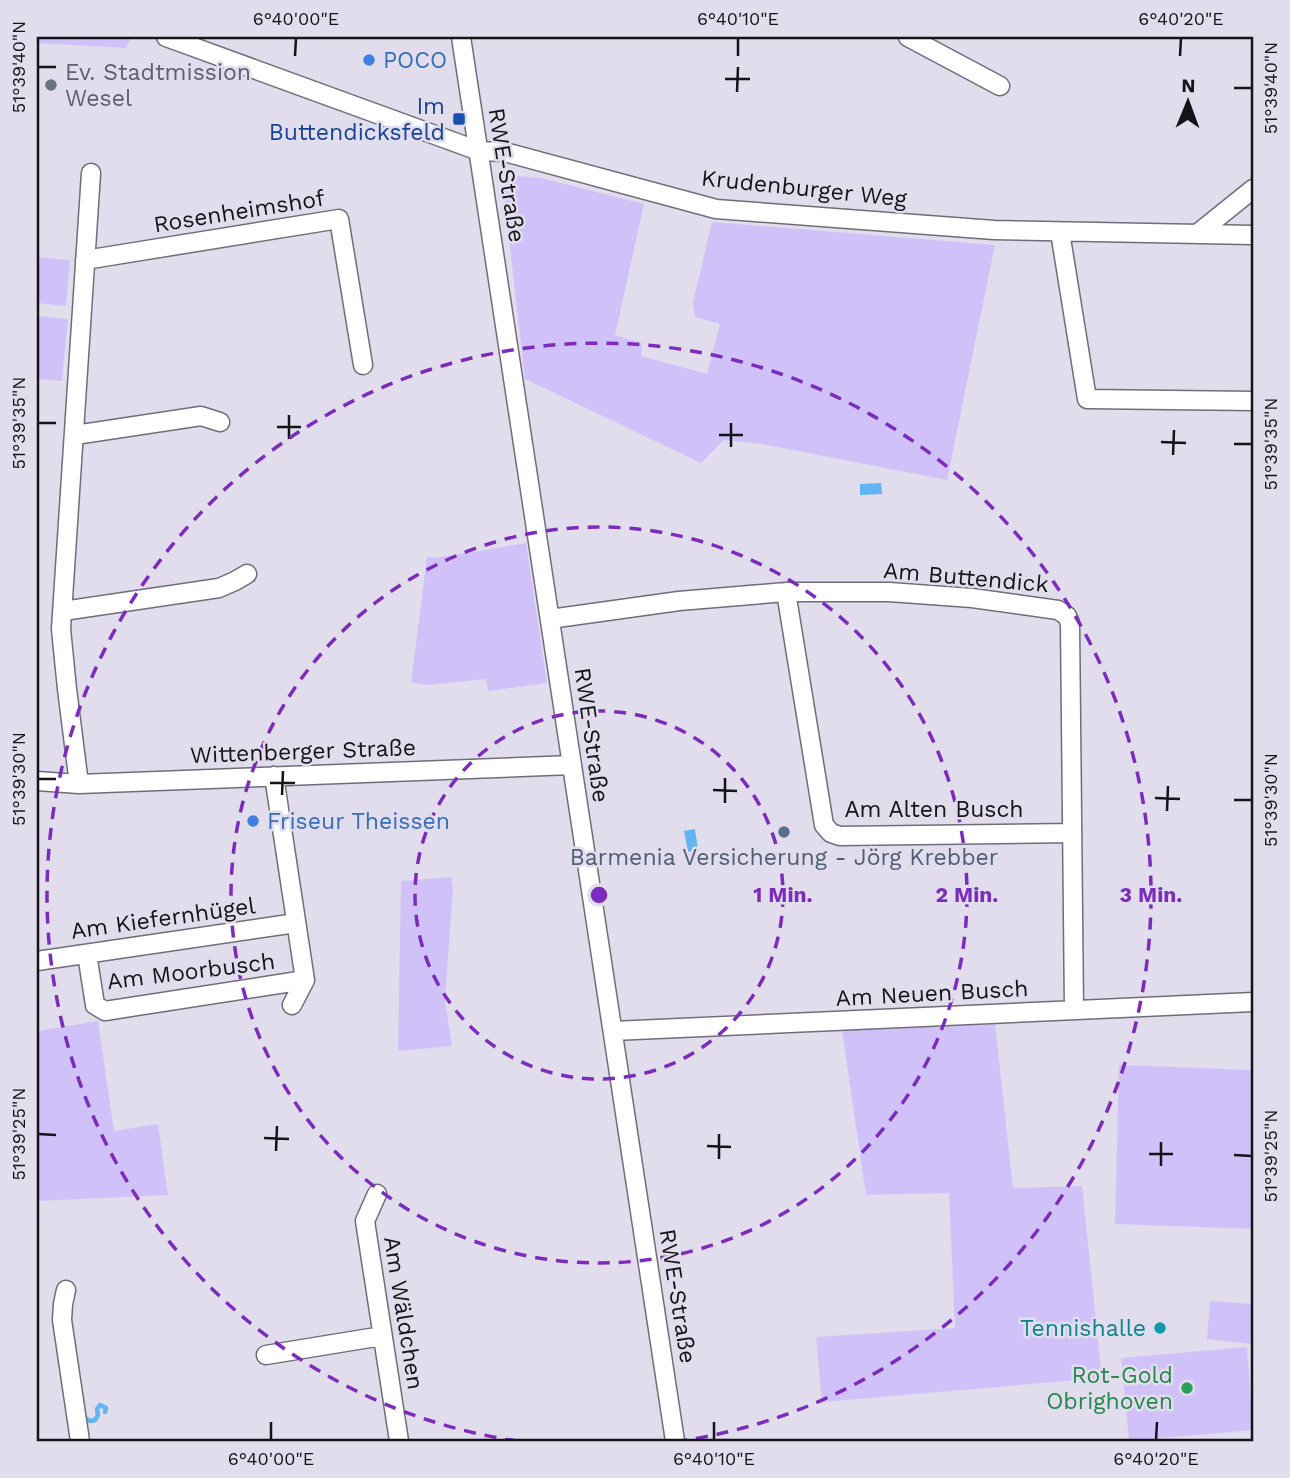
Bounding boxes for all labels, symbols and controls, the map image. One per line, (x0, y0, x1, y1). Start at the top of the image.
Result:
text: 6°40'00"E (253, 8, 339, 29)
text: 6°40'10"E (697, 8, 779, 29)
text: 6°40'20"E (1138, 8, 1224, 29)
text: 51°39'40"N (8, 21, 29, 113)
text: 51°39'40"N (1260, 42, 1281, 134)
place label: POCO (383, 47, 447, 74)
marker: POCO (361, 52, 377, 68)
place label: Ev. Stadtmission Wesel (65, 59, 251, 112)
north arrow (1154, 66, 1224, 136)
text: N (1181, 74, 1196, 97)
marker: Ev. Stadtmission Wesel (43, 77, 59, 93)
place label: Im Buttendicksfeld (269, 93, 445, 146)
street label: RWE-Straße (483, 106, 530, 244)
marker: Im Buttendicksfeld (451, 111, 467, 127)
street label: Krudenburger Weg (700, 164, 909, 213)
street label: Rosenheimshof (152, 185, 327, 238)
text: 51°39'35"N (8, 376, 29, 470)
text: 51°39'35"N (1260, 397, 1281, 491)
street label: Am Buttendick (882, 557, 1050, 598)
street label: RWE-Straße (569, 666, 614, 804)
text: 51°39'30"N (8, 732, 29, 826)
street label: Wittenberger Straße (190, 734, 417, 769)
text: 51°39'30"N (1260, 753, 1281, 847)
street label: Am Alten Busch (844, 796, 1024, 823)
place label: Friseur Theissen (267, 808, 450, 835)
marker: Friseur Theissen (245, 813, 261, 829)
marker: Barmenia Versicherung - Jörg Krebber (776, 824, 792, 840)
place label: Barmenia Versicherung - Jörg Krebber (570, 844, 998, 871)
text: 1 Min. (753, 882, 813, 907)
text: 2 Min. (936, 882, 998, 907)
text: 3 Min. (1120, 882, 1182, 907)
centre of rings (587, 883, 611, 907)
street label: Am Kiefernhügel (69, 892, 257, 945)
street label: Am Moorbusch (105, 948, 277, 995)
street label: Am Neuen Busch (835, 975, 1029, 1012)
text: 51°39'25"N (8, 1087, 29, 1181)
text: 51°39'25"N (1260, 1109, 1281, 1203)
street label: RWE-Straße (654, 1227, 701, 1365)
street label: Am Wäldchen (378, 1235, 429, 1392)
place label: Tennishalle (1020, 1315, 1146, 1342)
marker: Tennishalle (1152, 1320, 1168, 1336)
place label: Rot-Gold Obrighoven (1046, 1362, 1173, 1415)
marker: Rot-Gold Obrighoven (1179, 1380, 1195, 1396)
text: 6°40'00"E (228, 1448, 314, 1469)
text: 6°40'10"E (673, 1448, 755, 1469)
text: 6°40'20"E (1113, 1448, 1199, 1469)

